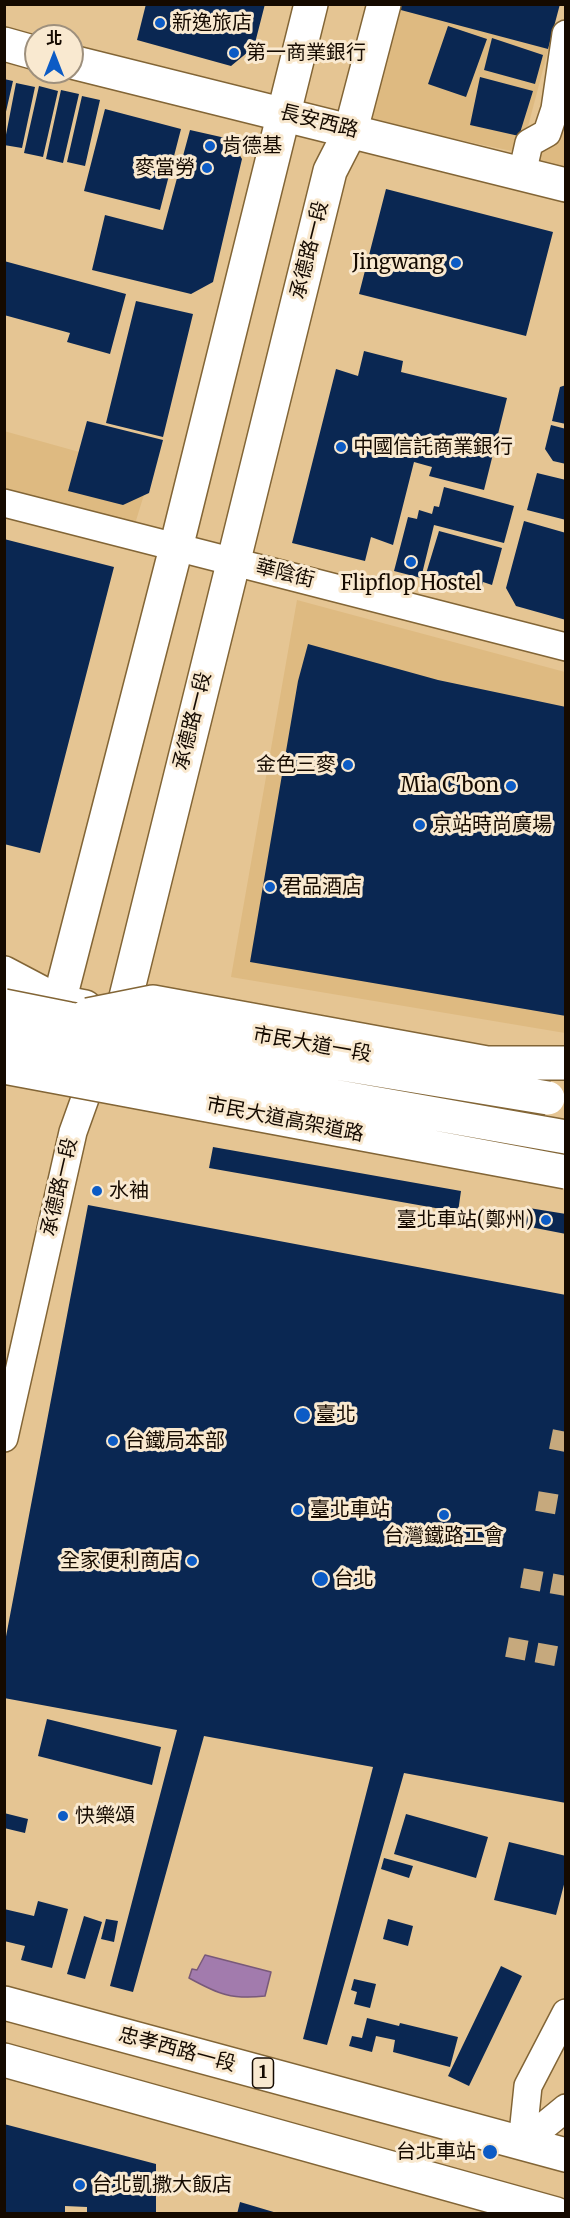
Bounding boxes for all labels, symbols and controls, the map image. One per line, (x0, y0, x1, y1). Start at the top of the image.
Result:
place label: 新逸旅店 (172, 11, 252, 35)
marker: 新逸旅店 (153, 16, 167, 30)
north arrow (24, 24, 84, 84)
text: 北 (46, 28, 62, 48)
place label: 第一商業銀行 (246, 41, 366, 65)
marker: 第一商業銀行 (227, 46, 241, 60)
street label: 長安西路 (277, 101, 361, 143)
place label: 肯德基 (222, 134, 282, 158)
marker: 肯德基 (203, 139, 217, 153)
place label: 麥當勞 (135, 156, 195, 180)
marker: 麥當勞 (200, 161, 214, 175)
street label: 承德路一段 (286, 199, 334, 301)
place label: Jingwang (352, 251, 444, 275)
marker: Jingwang (449, 256, 463, 270)
place label: 中國信託商業銀行 (353, 435, 513, 459)
marker: 中國信託商業銀行 (334, 440, 348, 454)
street label: 華陰街 (253, 555, 317, 593)
marker: Flipflop Hostel (404, 555, 418, 569)
place label: Flipflop Hostel (340, 572, 482, 596)
street label: 承德路一段 (169, 670, 217, 772)
place label: 金色三麥 (256, 753, 336, 777)
marker: 金色三麥 (341, 758, 355, 772)
place label: Mia C'bon (401, 774, 499, 798)
marker: Mia C'bon (504, 779, 518, 793)
place label: 京站時尚廣場 (432, 813, 552, 837)
marker: 京站時尚廣場 (413, 818, 427, 832)
place label: 君品酒店 (282, 875, 362, 899)
marker: 君品酒店 (263, 880, 277, 894)
street label: 市民大道一段 (251, 1023, 373, 1067)
street label: 市民大道高架道路 (204, 1093, 366, 1147)
street label: 承德路一段 (37, 1136, 83, 1238)
place label: 水袖 (109, 1179, 149, 1203)
marker: 水袖 (90, 1184, 104, 1198)
place label: 臺北車站(鄭州) (397, 1208, 534, 1232)
marker: 臺北車站(鄭州) (539, 1213, 553, 1227)
place label: 臺北 (316, 1403, 356, 1427)
marker: 臺北 (294, 1406, 312, 1424)
place label: 台鐵局本部 (125, 1429, 225, 1453)
marker: 台鐵局本部 (106, 1434, 120, 1448)
place label: 臺北車站 (310, 1498, 390, 1522)
marker: 臺北車站 (291, 1503, 305, 1517)
marker: 台灣鐵路工會 (437, 1508, 451, 1522)
place label: 台灣鐵路工會 (384, 1524, 504, 1548)
place label: 全家便利商店 (60, 1549, 180, 1573)
marker: 全家便利商店 (185, 1554, 199, 1568)
place label: 台北 (334, 1567, 374, 1591)
marker: 台北 (312, 1570, 330, 1588)
place label: 快樂頌 (75, 1804, 135, 1828)
marker: 快樂頌 (56, 1809, 70, 1823)
street label: 忠孝西路一段 (116, 2023, 238, 2077)
road number: 1 (252, 2058, 274, 2088)
place label: 台北車站 (396, 2140, 476, 2164)
marker: 台北車站 (481, 2143, 499, 2161)
place label: 台北凱撒大飯店 (92, 2173, 232, 2197)
marker: 台北凱撒大飯店 (73, 2178, 87, 2192)

